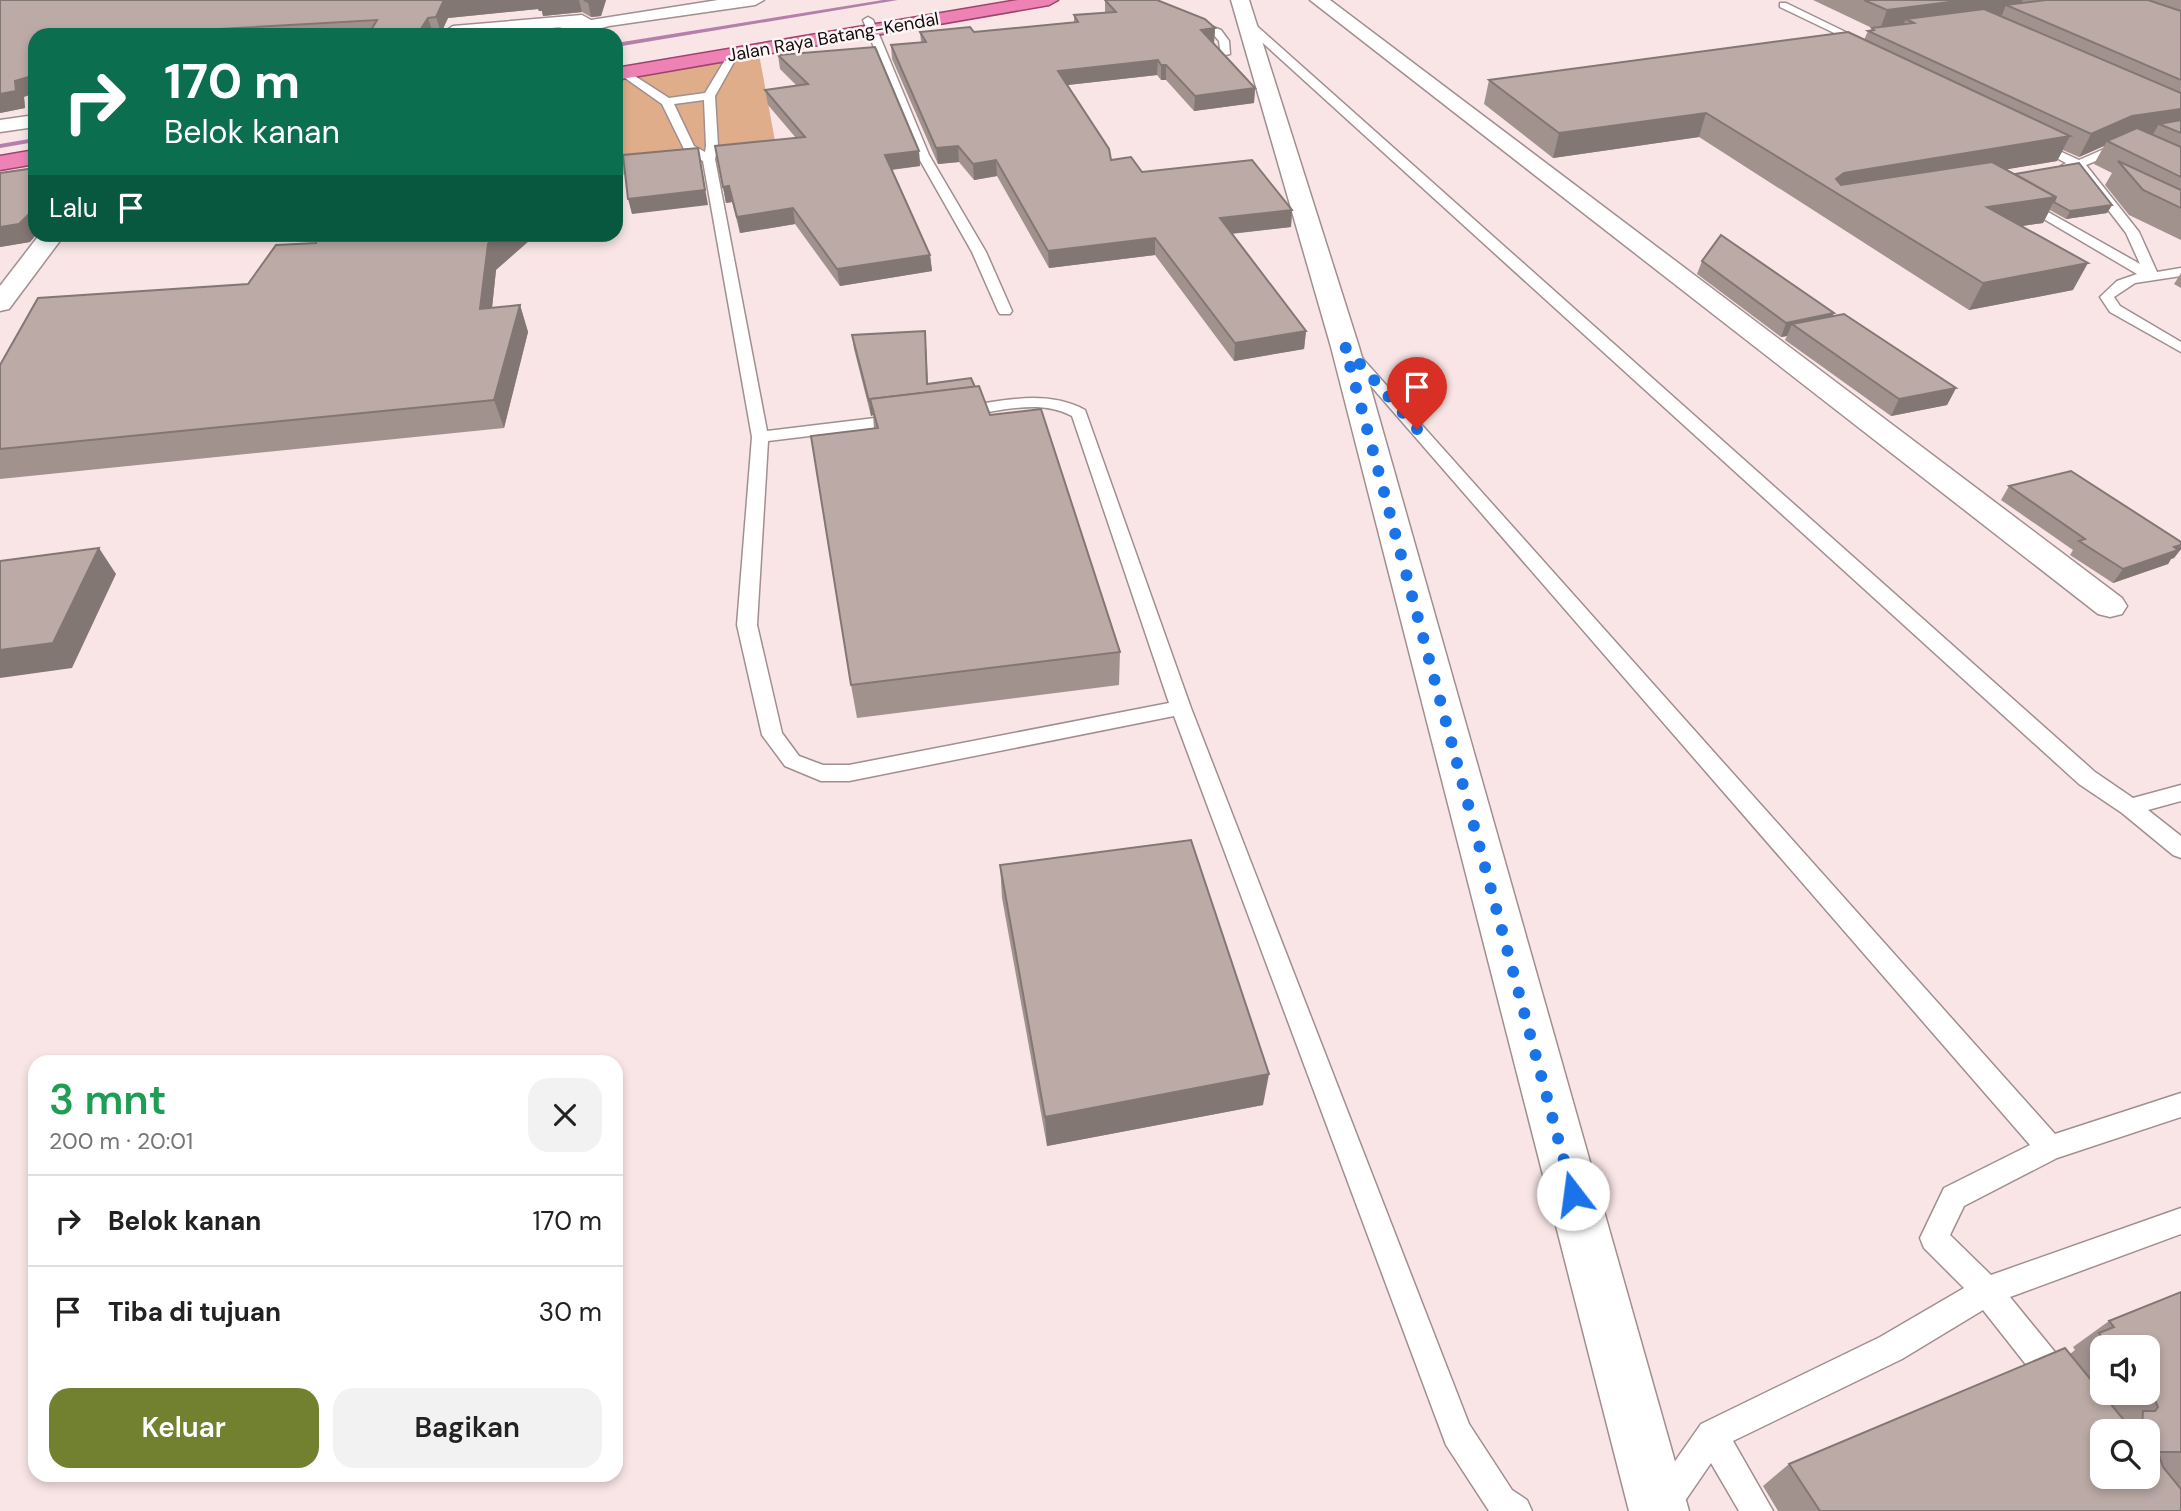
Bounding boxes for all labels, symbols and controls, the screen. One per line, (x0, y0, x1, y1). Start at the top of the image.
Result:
street label: Jalan Raya Batang-Kendal (725, 7, 941, 67)
text: 170 m (164, 49, 300, 113)
icon: right (49, 56, 140, 147)
text: Belok kanan (164, 111, 340, 153)
icon: arrive (112, 189, 150, 227)
text: Lalu (49, 191, 98, 225)
pin (1387, 357, 1447, 429)
icon: arrive (1398, 368, 1436, 406)
text: 3 mnt (49, 1072, 166, 1127)
button: close (528, 1078, 602, 1152)
text: 200 m · 20:01 (49, 1126, 193, 1156)
position arrow (1536, 1157, 1610, 1231)
icon: right (49, 1202, 87, 1240)
text: Belok kanan (108, 1204, 261, 1238)
text: 170 m (533, 1204, 602, 1238)
icon: arrive (49, 1293, 87, 1331)
text: Tiba di tujuan (108, 1295, 281, 1329)
text: 30 m (539, 1295, 602, 1329)
map controls (2090, 1335, 2160, 1489)
button: sound (2090, 1335, 2160, 1405)
button: Keluar (49, 1388, 319, 1468)
button: Bagikan (333, 1388, 602, 1468)
button: search (2090, 1419, 2160, 1489)

